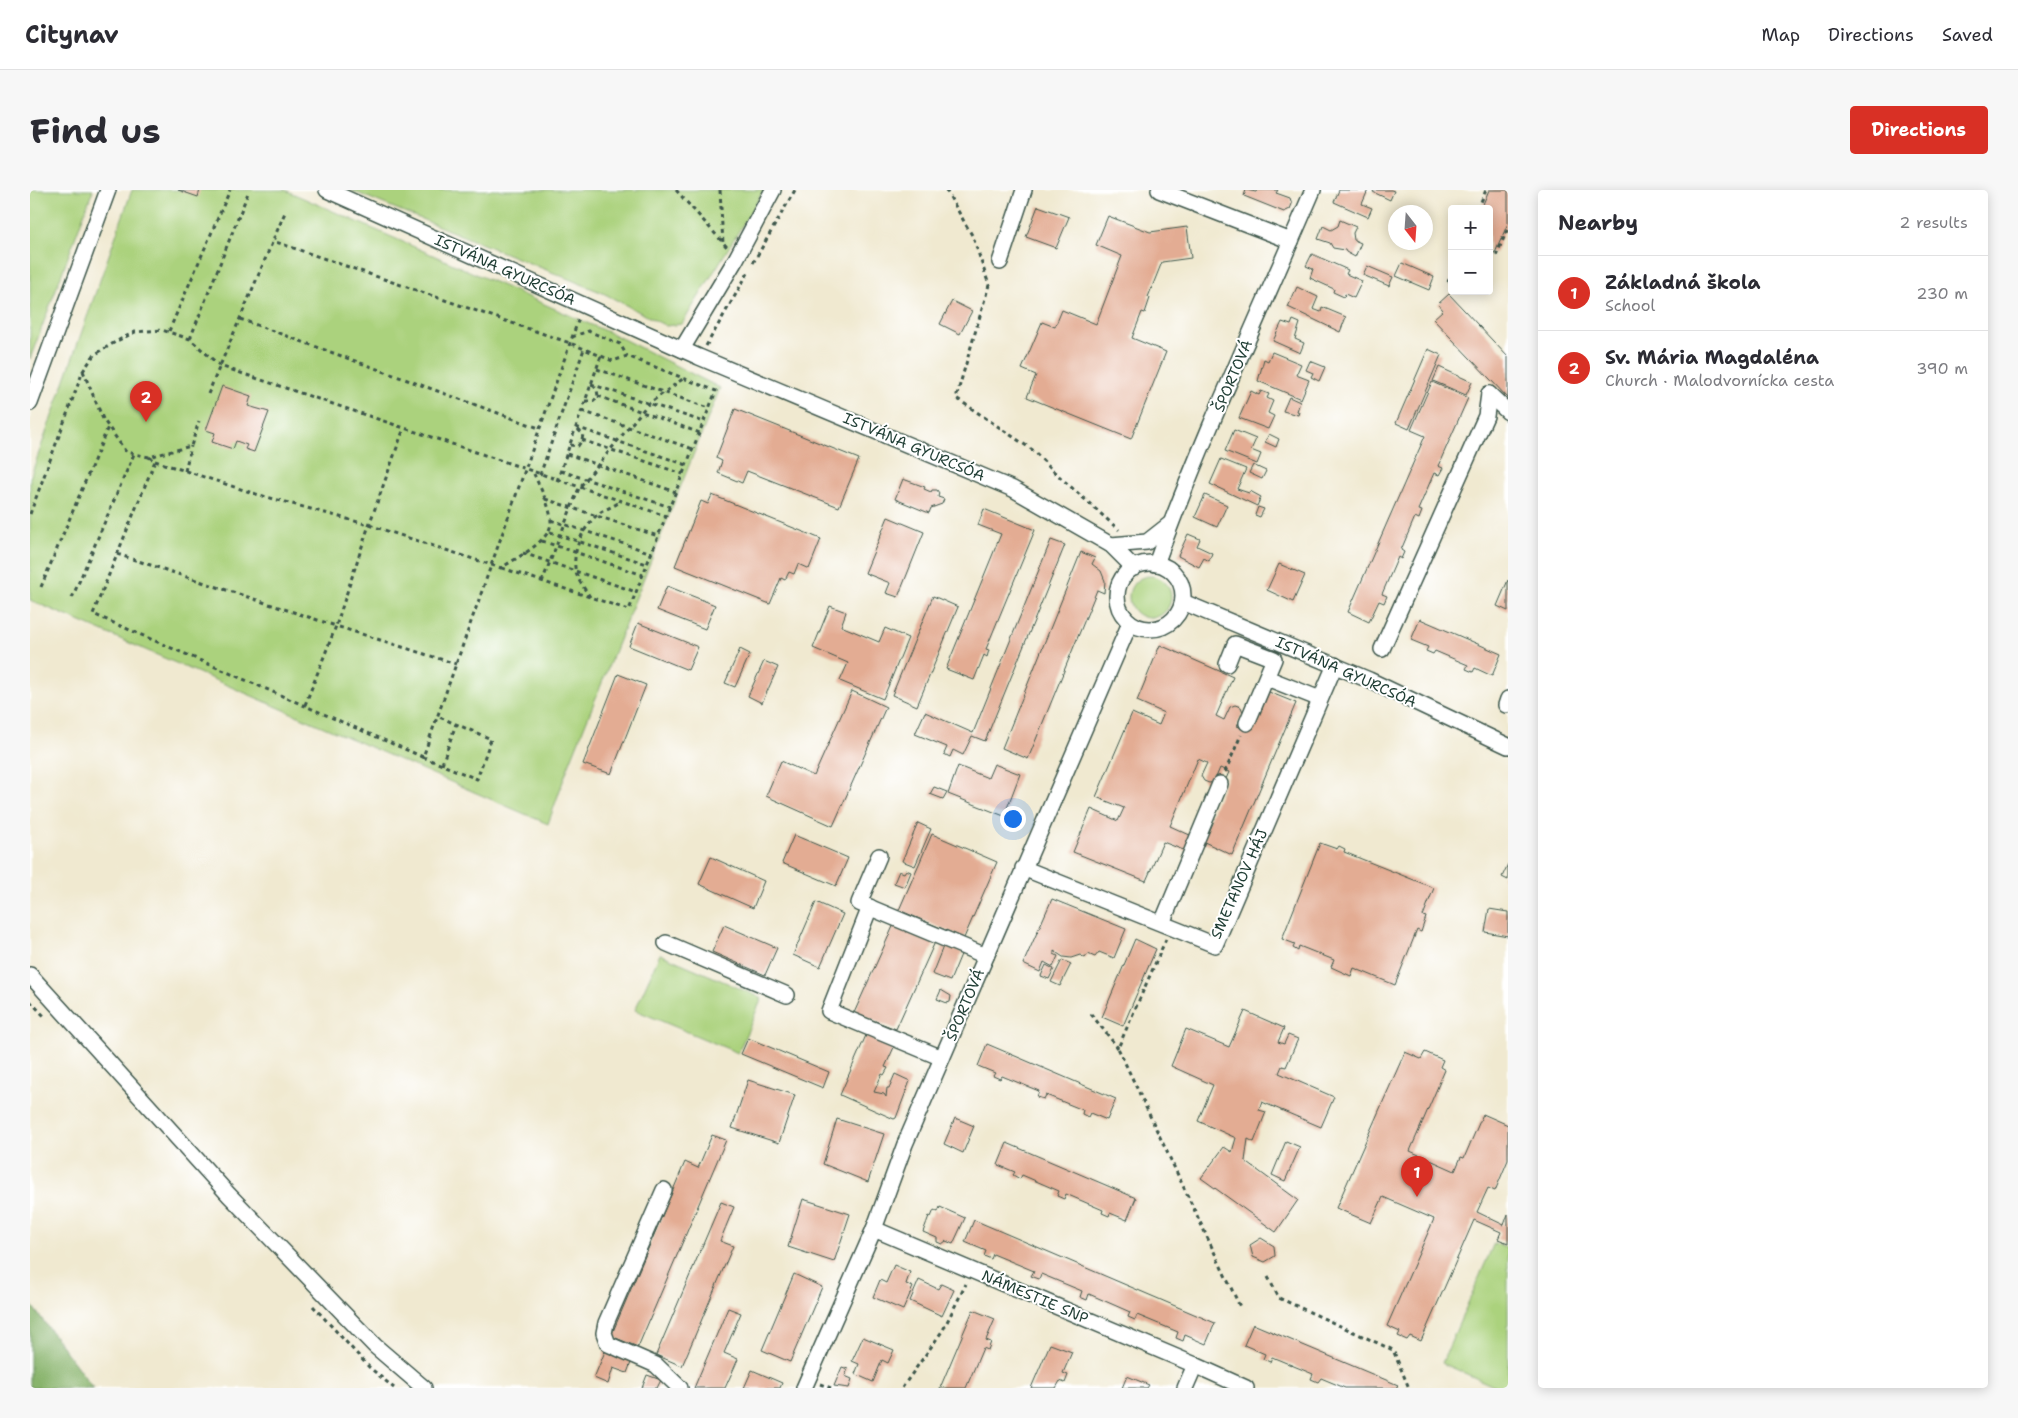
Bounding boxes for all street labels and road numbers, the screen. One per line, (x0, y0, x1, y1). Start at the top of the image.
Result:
street label: ISTVÁNA GYURCSÓA (431, 229, 579, 310)
street label: ŠPORTOVÁ (1208, 336, 1257, 415)
street label: ISTVÁNA GYURCSÓA (840, 407, 988, 486)
street label: ISTVÁNA GYURCSÓA (1272, 631, 1420, 712)
street label: SMETANOV HÁJ (1205, 826, 1272, 942)
street label: ŠPORTOVÁ (940, 965, 989, 1044)
street label: NÁMESTIE SNP (979, 1265, 1092, 1329)

